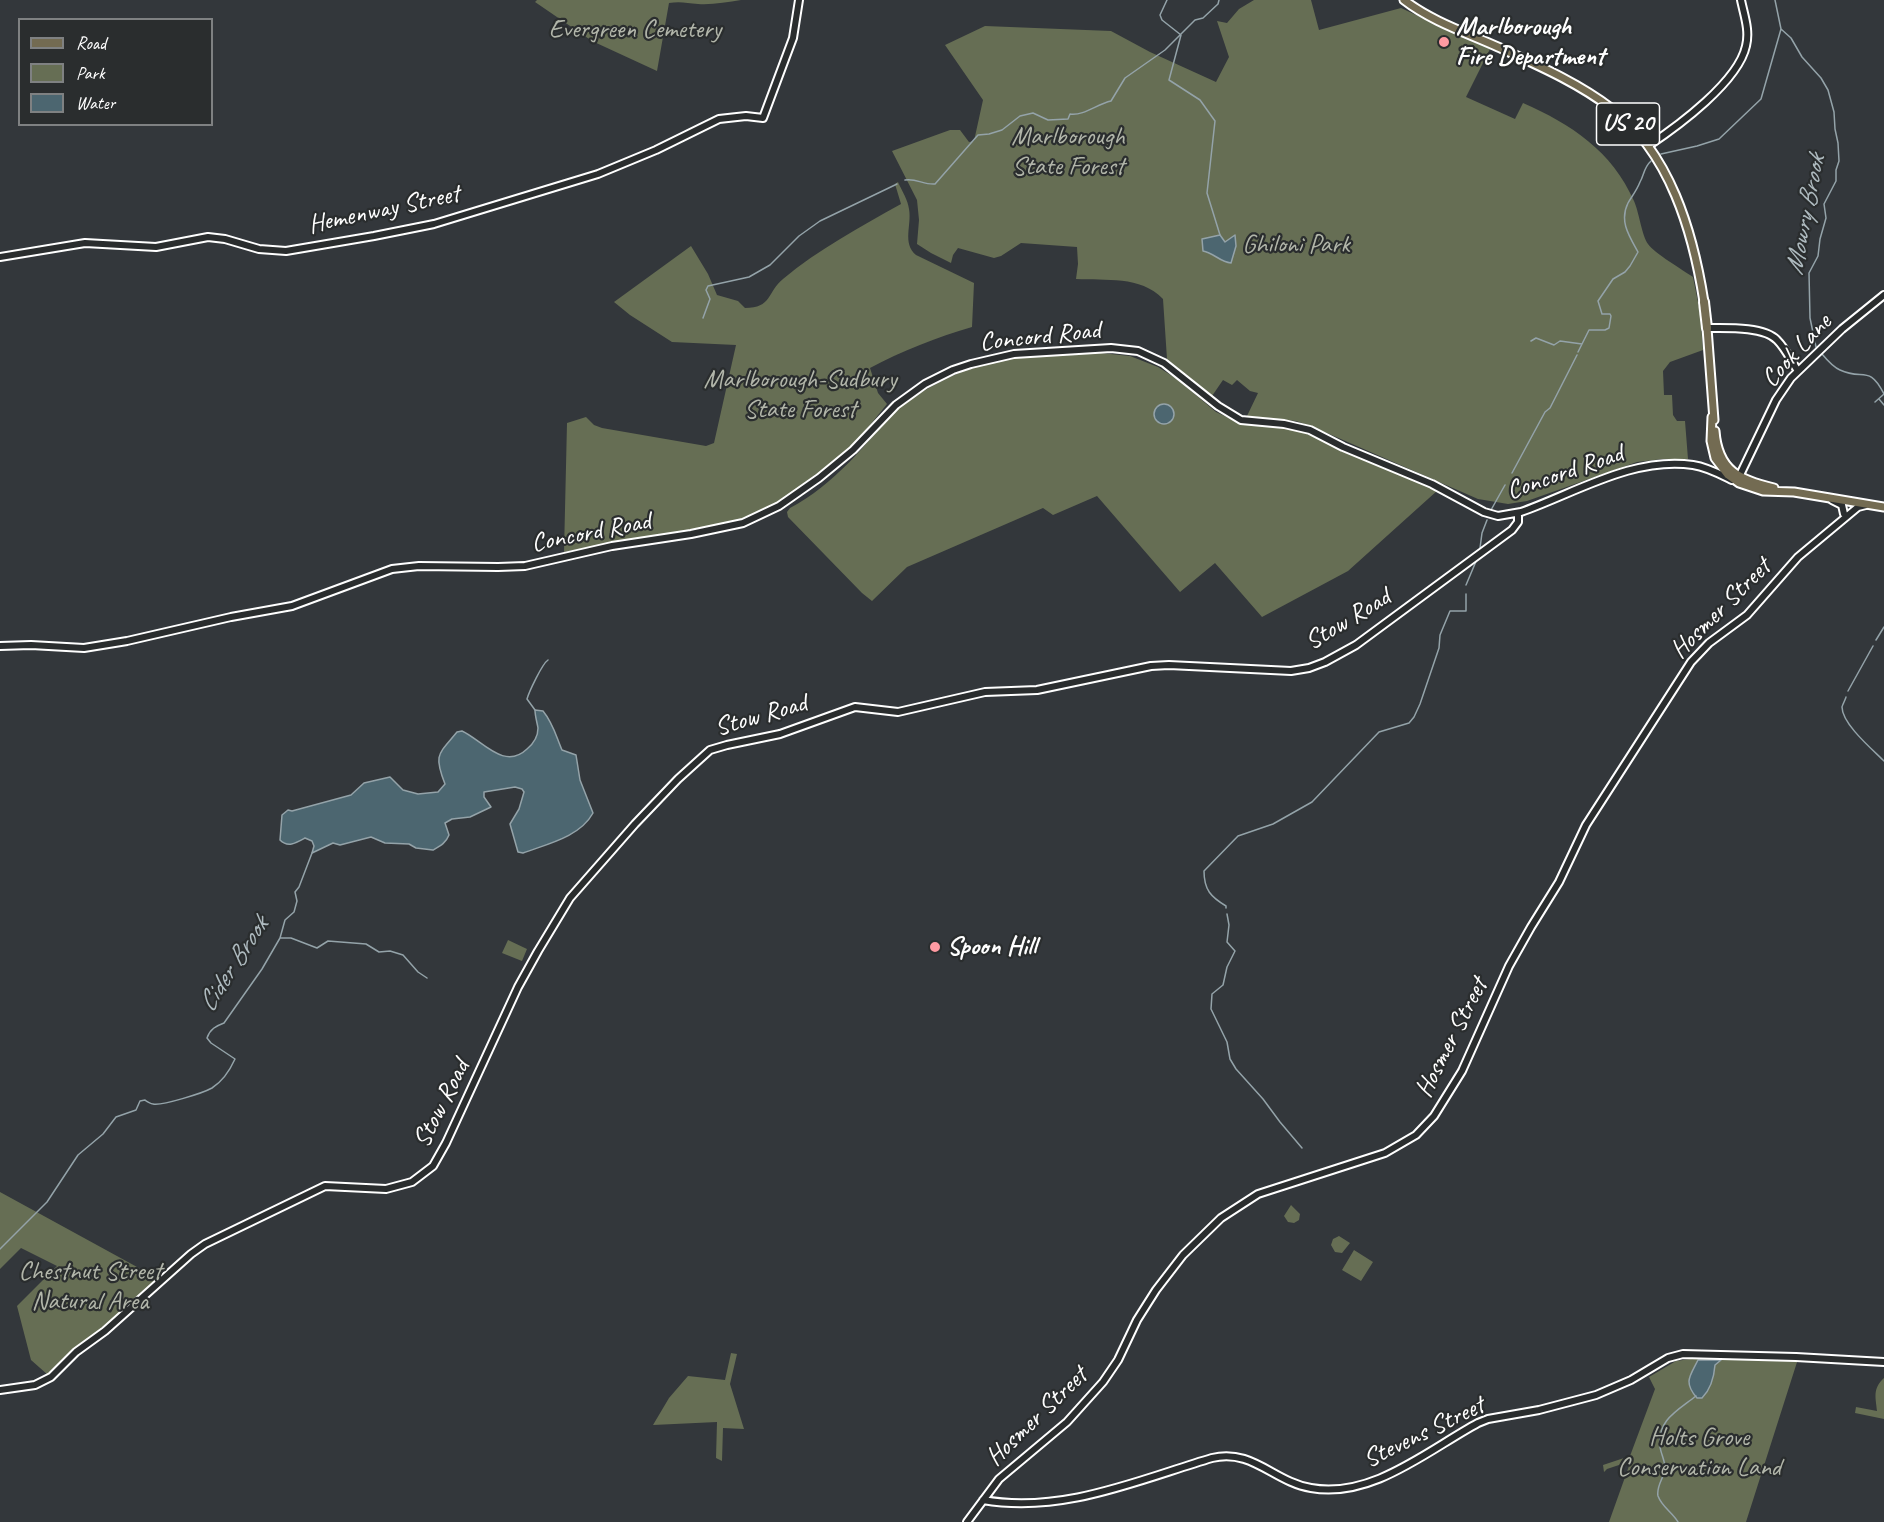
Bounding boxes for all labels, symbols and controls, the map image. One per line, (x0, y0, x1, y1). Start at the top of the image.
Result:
place label: Marlborough Fire Department (1456, 11, 1604, 72)
park label: Evergreen Cemetery (549, 14, 721, 46)
legend (18, 18, 213, 126)
text: Road (76, 32, 106, 54)
marker: Marlborough Fire Department (1437, 35, 1451, 49)
text: Park (76, 62, 105, 84)
text: Water (76, 92, 115, 114)
road number: US 20 (1596, 103, 1660, 145)
park label: Marlborough State Forest (1011, 121, 1125, 182)
water label: Mowry Brook (1779, 153, 1833, 277)
street label: Hemenway Street (306, 179, 462, 241)
park label: Ghiloni Park (1242, 229, 1350, 261)
street label: Cook Lane (1755, 308, 1839, 394)
street label: Concord Road (978, 315, 1102, 359)
park label: Marlborough-Sudbury State Forest (703, 364, 897, 426)
street label: Concord Road (1503, 439, 1627, 507)
street label: Concord Road (529, 506, 653, 560)
street label: Hosmer Street (1664, 552, 1778, 666)
street label: Stow Road (1300, 582, 1396, 658)
street label: Stow Road (711, 688, 811, 744)
water label: Cider Brook (192, 912, 276, 1018)
place label: Spoon Hill (947, 931, 1036, 963)
marker: Spoon Hill (928, 940, 942, 954)
street label: Hosmer Street (1409, 973, 1495, 1103)
street label: Stow Road (407, 1055, 477, 1153)
park label: Chestnut Street Natural Area (18, 1256, 162, 1318)
street label: Hosmer Street (980, 1361, 1094, 1473)
street label: Stevens Street (1358, 1390, 1490, 1476)
park label: Holts Grove Conservation Land (1617, 1422, 1781, 1484)

